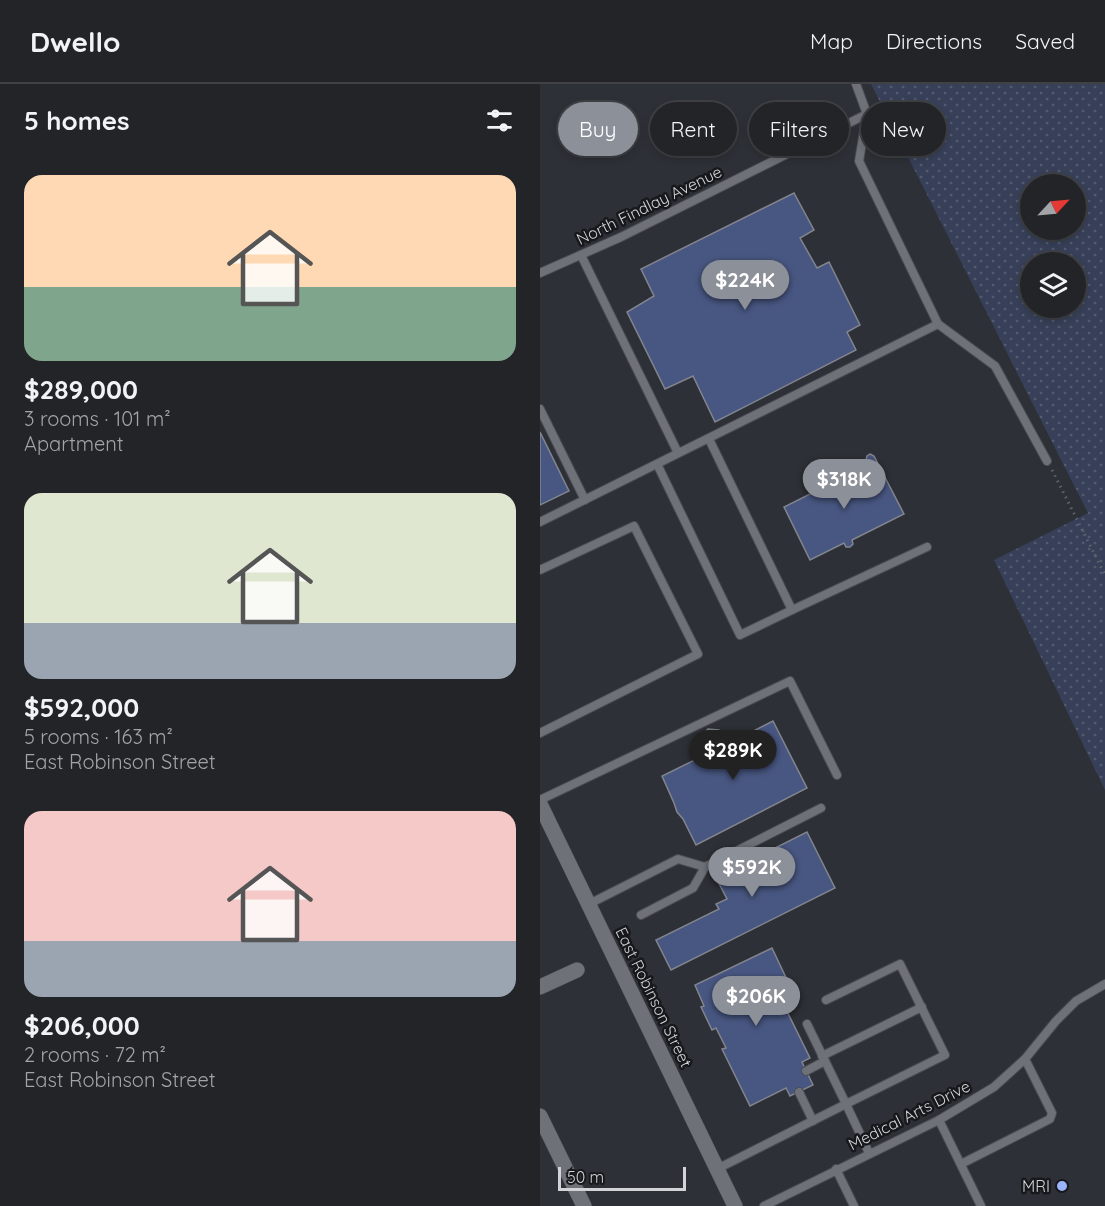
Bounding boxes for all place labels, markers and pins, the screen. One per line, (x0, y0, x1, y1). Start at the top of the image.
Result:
pin: $224K (703, 260, 787, 311)
pin: $318K (802, 459, 886, 510)
pin: $289K (691, 730, 775, 781)
pin: $592K (710, 847, 794, 898)
pin: $206K (714, 976, 798, 1027)
place label: MRI (1022, 1176, 1050, 1196)
marker: MRI (1055, 1179, 1069, 1193)

